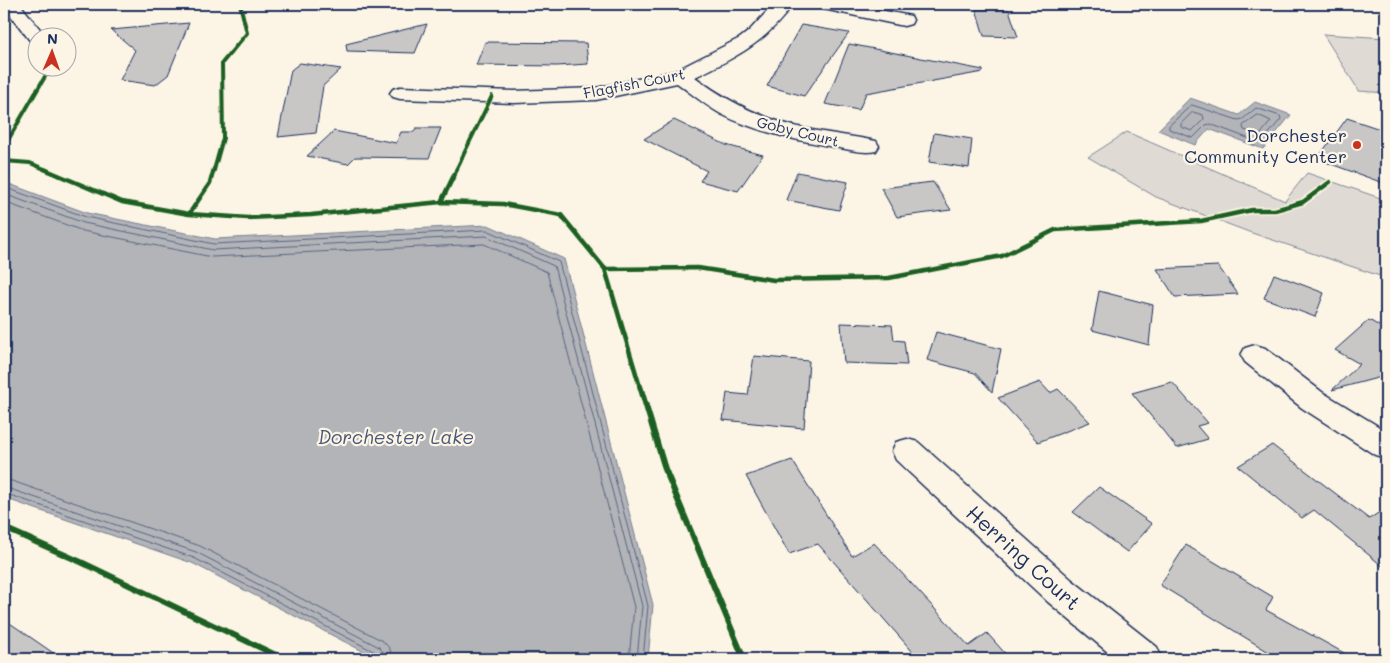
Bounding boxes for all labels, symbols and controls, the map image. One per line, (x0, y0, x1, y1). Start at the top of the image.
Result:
north arrow (28, 28, 78, 78)
text: N (47, 29, 58, 48)
street label: Flagfish Court (581, 63, 687, 103)
street label: Goby Court (755, 111, 841, 151)
place label: Dorchester Community Center (1184, 123, 1347, 168)
marker: Dorchester Community Center (1351, 139, 1363, 151)
water label: Dorchester Lake (318, 424, 474, 449)
street label: Herring Court (961, 499, 1087, 615)

